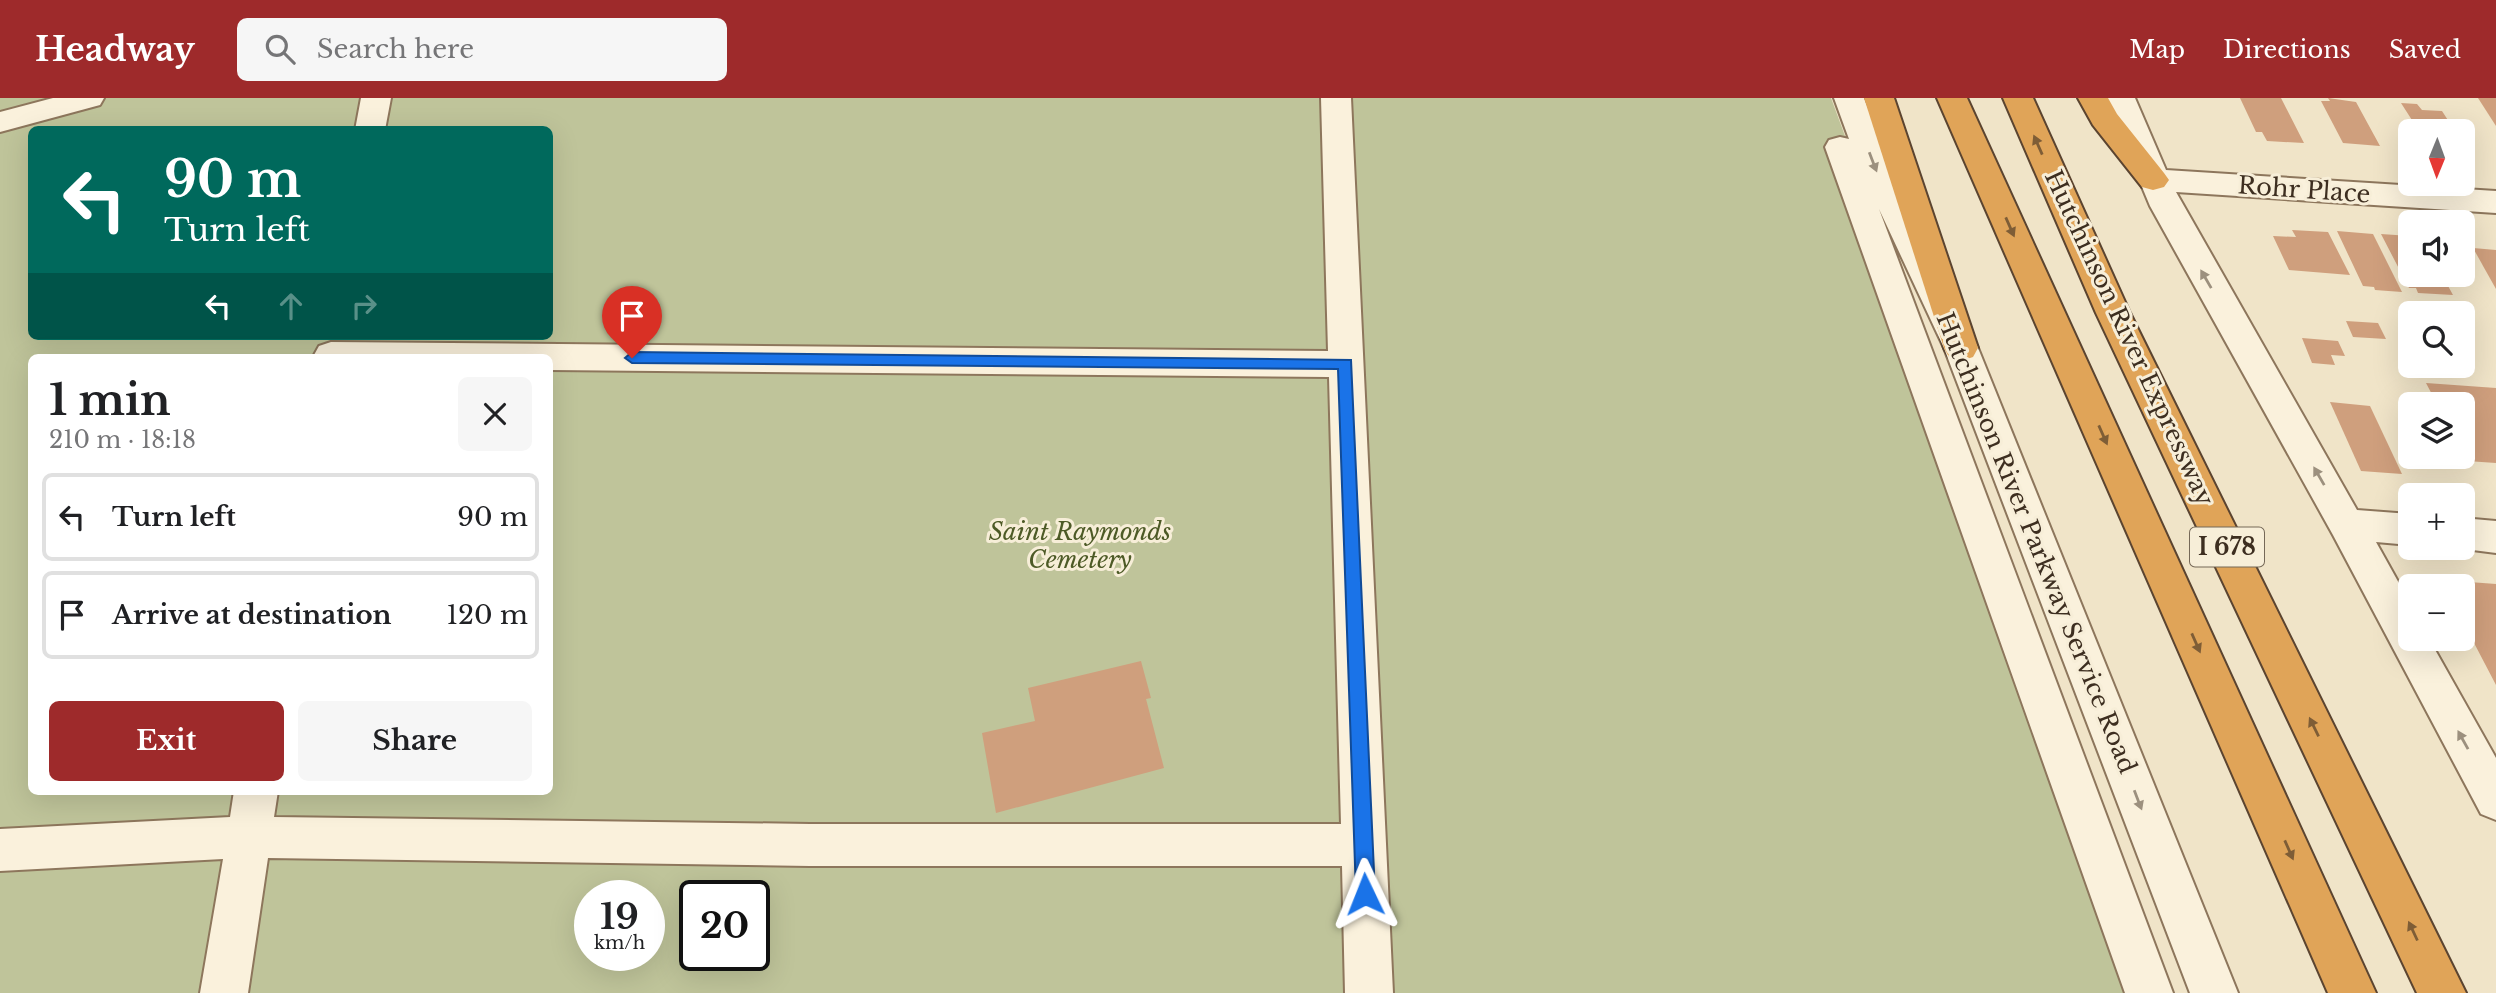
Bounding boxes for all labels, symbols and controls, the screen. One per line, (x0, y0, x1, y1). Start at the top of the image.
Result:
search box (237, 18, 727, 81)
text: Headway (35, 29, 195, 70)
icon: search (261, 30, 299, 68)
text: Search here (317, 33, 474, 65)
text: Map (2129, 35, 2185, 64)
text: Directions (2223, 35, 2351, 64)
text: Saved (2389, 35, 2461, 64)
north arrow (2398, 119, 2474, 196)
map controls (2398, 119, 2475, 651)
one-way arrow (2032, 134, 2043, 155)
text: 90 m (164, 149, 301, 210)
one-way arrow (1868, 151, 1879, 172)
icon: left (49, 154, 140, 245)
street label: Hutchinson River Expressway (2039, 165, 2220, 511)
street label: Rohr Place (2237, 170, 2371, 209)
text: Turn left (164, 210, 310, 250)
button: sound (2398, 210, 2475, 287)
one-way arrow (2005, 217, 2016, 238)
one-way arrow (2200, 269, 2212, 288)
pin (602, 286, 662, 358)
icon: left (199, 287, 237, 325)
icon: ahead (272, 287, 310, 325)
icon: right (345, 287, 383, 325)
icon: arrive (613, 297, 651, 335)
button: search (2398, 301, 2475, 378)
street label: Hutchinson River Parkway Service Road (1930, 308, 2143, 778)
text: 1 min (49, 374, 171, 426)
button: close (458, 377, 532, 451)
button: layers (2398, 392, 2475, 469)
one-way arrow (2097, 425, 2109, 445)
text: 210 m · 18:18 (49, 426, 196, 454)
one-way arrow (2312, 467, 2325, 486)
button: + (2398, 483, 2475, 560)
icon: left (53, 498, 91, 536)
text: Turn left (112, 501, 236, 533)
text: 90 m (457, 501, 528, 533)
park label: Saint Raymonds Cemetery (989, 517, 1171, 574)
road number: I 678 (2190, 528, 2264, 566)
button: − (2398, 574, 2475, 651)
icon: arrive (53, 596, 91, 634)
text: Arrive at destination (112, 599, 392, 631)
text: 120 m (446, 599, 528, 631)
one-way arrow (2190, 633, 2202, 653)
button: Exit (49, 701, 284, 781)
button: Share (298, 701, 532, 781)
one-way arrow (2308, 716, 2319, 737)
one-way arrow (2457, 731, 2469, 750)
one-way arrow (2133, 789, 2144, 810)
one-way arrow (2284, 840, 2295, 861)
position arrow (1328, 857, 1402, 931)
speed limit sign: 20 (679, 880, 770, 971)
text: 19 (600, 895, 639, 938)
one-way arrow (2407, 921, 2419, 941)
text: km/h (594, 932, 645, 954)

